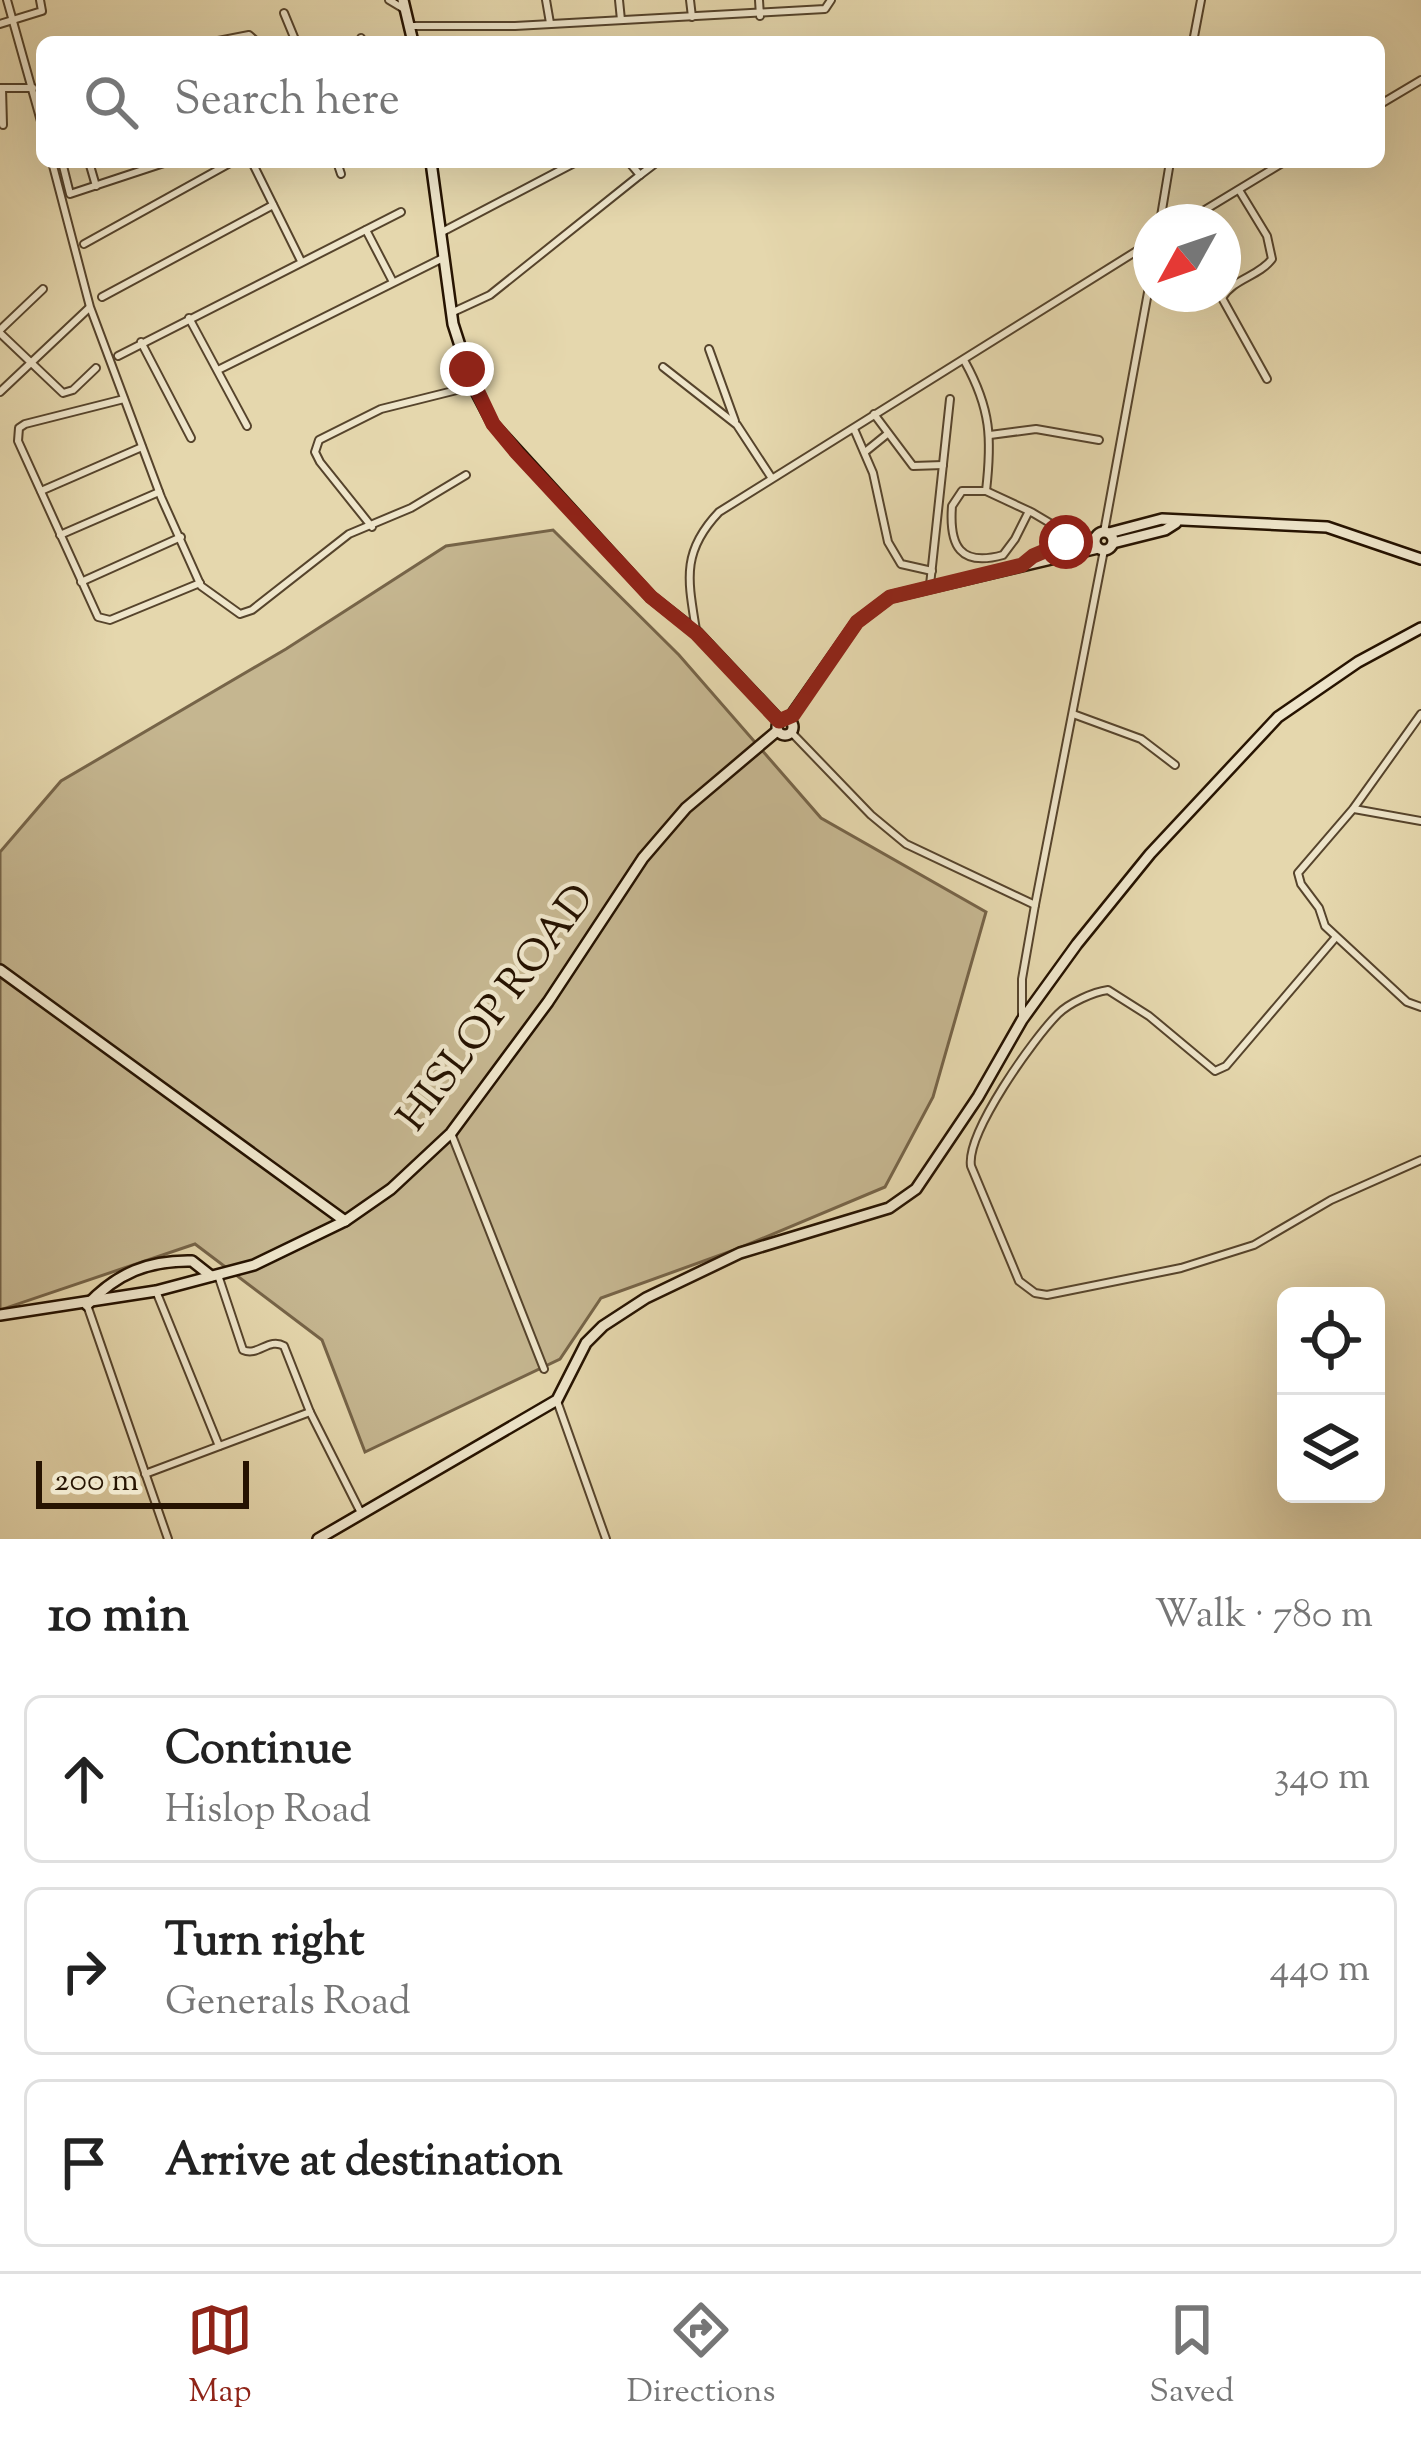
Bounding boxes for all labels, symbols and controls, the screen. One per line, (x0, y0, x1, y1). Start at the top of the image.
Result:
search box (36, 36, 1385, 168)
icon: search (78, 69, 144, 135)
text: Search here (174, 70, 400, 135)
north arrow (1133, 204, 1241, 312)
route end (440, 342, 494, 396)
route start (1039, 515, 1093, 569)
street label: HISLOP ROAD (385, 873, 611, 1145)
map controls (1277, 1287, 1385, 1503)
button: locate (1277, 1287, 1385, 1395)
button: layers (1277, 1395, 1385, 1503)
scale bar (36, 1455, 249, 1508)
text: 200 m (54, 1458, 139, 1506)
text: 10 min (48, 1581, 189, 1654)
text: Walk · 780 m (1155, 1589, 1373, 1645)
text: Continue (165, 1719, 352, 1784)
icon: ahead (51, 1746, 117, 1812)
text: 340 m (1274, 1751, 1370, 1807)
text: Hislop Road (165, 1784, 371, 1840)
text: Turn right (165, 1911, 364, 1976)
icon: right (51, 1938, 117, 2004)
text: 440 m (1270, 1943, 1370, 1999)
text: Generals Road (165, 1976, 411, 2032)
icon: arrive (51, 2130, 117, 2196)
text: Arrive at destination (165, 2131, 563, 2196)
tab: Map (187, 2297, 253, 2417)
tab: Directions (627, 2297, 776, 2417)
tab: Saved (1149, 2297, 1234, 2417)

